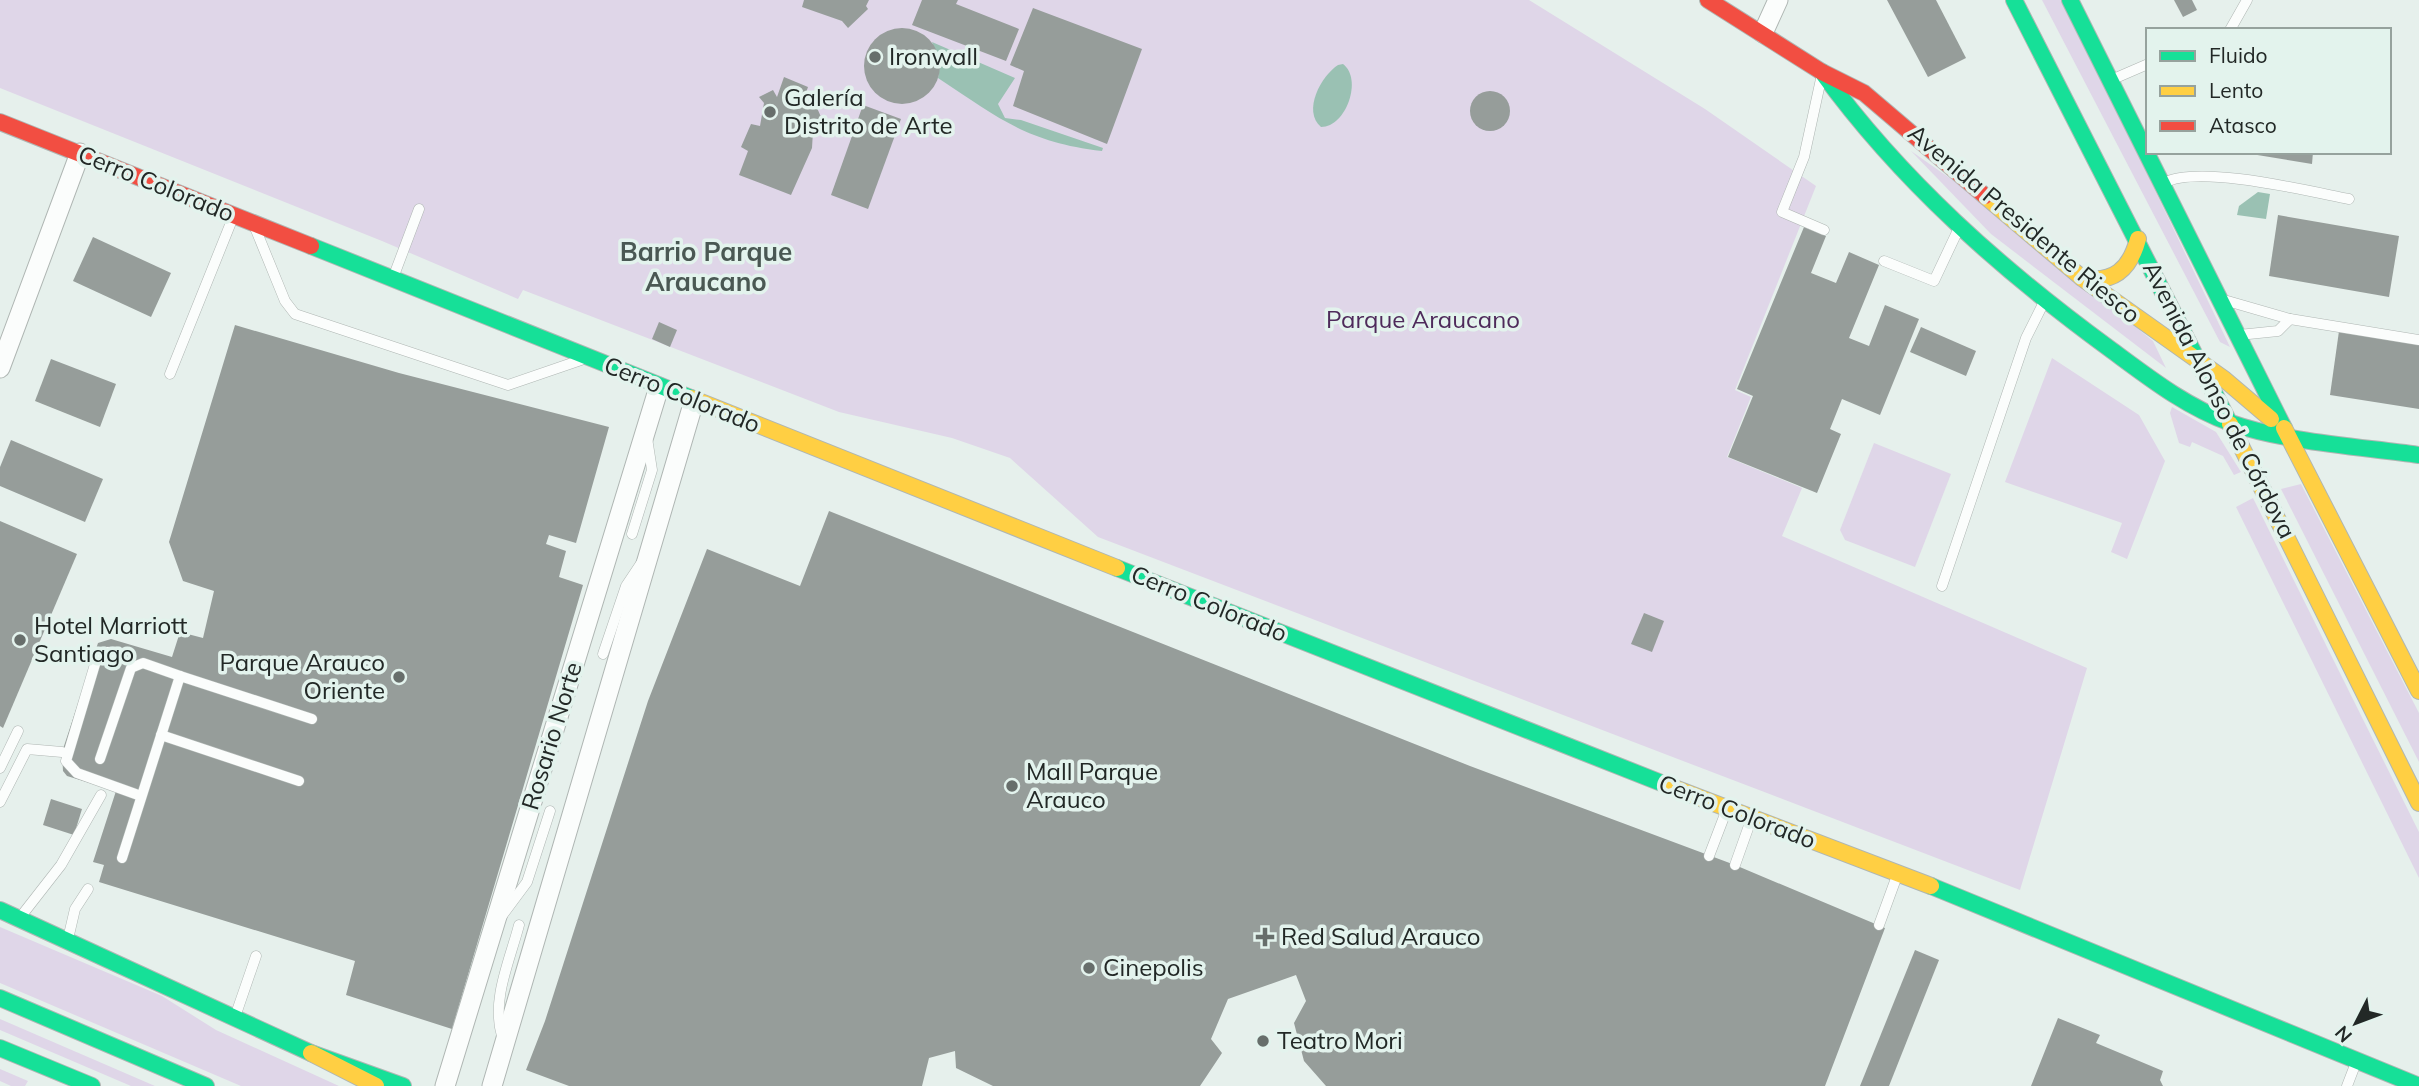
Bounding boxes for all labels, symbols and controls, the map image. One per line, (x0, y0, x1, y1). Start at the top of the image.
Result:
legend (2146, 28, 2391, 154)
place label: Ironwall (889, 41, 978, 71)
text: Fluido (2209, 42, 2268, 68)
marker: Ironwall (867, 49, 883, 65)
text: Lento (2209, 77, 2263, 103)
place label: Galería Distrito de Arte (784, 82, 953, 140)
marker: Galería Distrito de Arte (762, 104, 778, 120)
text: Atasco (2209, 112, 2277, 138)
street label: Avenida Presidente Riesco (1902, 117, 2147, 329)
street label: Cerro Colorado (74, 138, 239, 228)
district label: Barrio Parque Araucano (620, 235, 792, 298)
street label: Avenida Alonso de Córdova (2137, 256, 2303, 543)
park label: Parque Araucano (1326, 304, 1520, 334)
street label: Cerro Colorado (600, 349, 765, 439)
street label: Cerro Colorado (1127, 558, 1292, 648)
place label: Hotel Marriott Santiago (34, 610, 187, 668)
marker: Hotel Marriott Santiago (12, 632, 28, 648)
place label: Parque Arauco Oriente (220, 647, 385, 705)
street label: Rosario Norte (514, 658, 588, 813)
marker: Parque Arauco Oriente (391, 669, 407, 685)
place label: Mall Parque Arauco (1026, 756, 1158, 814)
street label: Cerro Colorado (1655, 767, 1820, 855)
marker: Mall Parque Arauco (1004, 778, 1020, 794)
place label: Red Salud Arauco (1281, 921, 1480, 951)
marker: Red Salud Arauco (1255, 927, 1275, 947)
place label: Cinepolis (1103, 952, 1204, 982)
marker: Cinepolis (1081, 960, 1097, 976)
north arrow (2321, 988, 2391, 1058)
text: N (2330, 1021, 2357, 1048)
place label: Teatro Mori (1277, 1025, 1403, 1055)
marker: Teatro Mori (1255, 1033, 1271, 1049)

